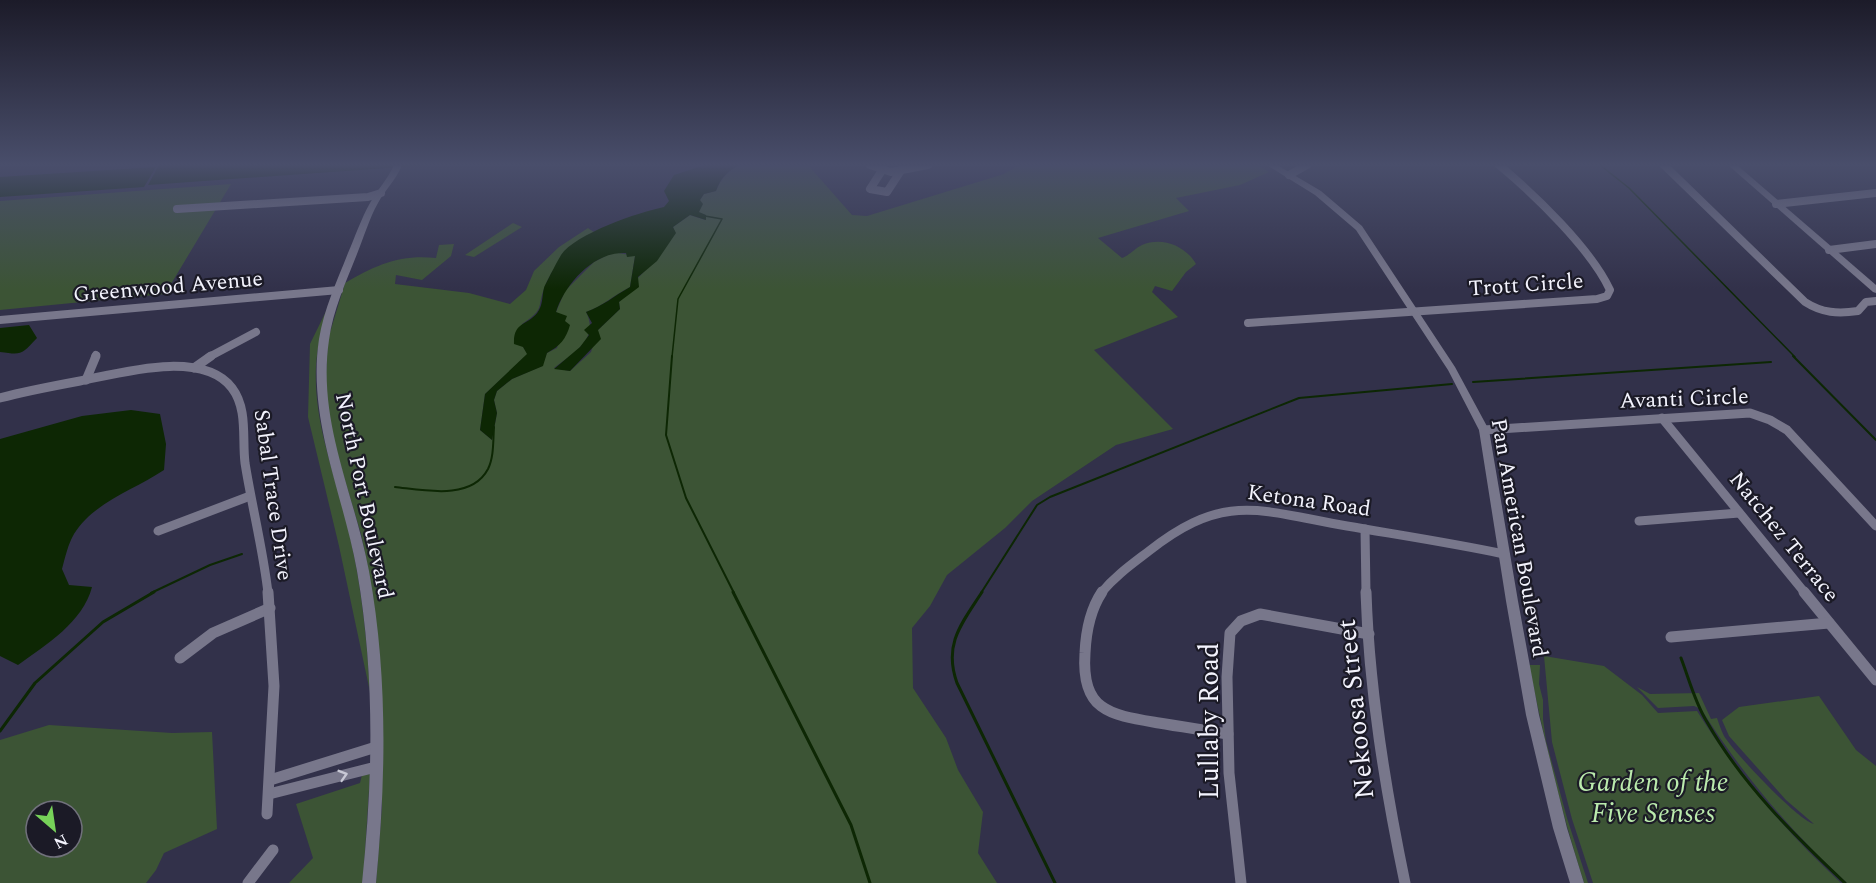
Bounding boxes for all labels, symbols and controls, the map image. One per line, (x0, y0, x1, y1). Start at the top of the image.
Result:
street label: Greenwood Avenue (72, 262, 264, 312)
street label: Trott Circle (1467, 265, 1585, 305)
street label: Avanti Circle (1619, 380, 1749, 418)
street label: North Port Boulevard (326, 390, 402, 602)
street label: Sabal Trace Drive (245, 407, 301, 583)
street label: Pan American Boulevard (1482, 416, 1556, 660)
street label: Natchez Terrace (1721, 464, 1847, 610)
street label: Ketona Road (1245, 476, 1373, 526)
street label: Nekoosa Street (1326, 617, 1386, 801)
street label: Lullaby Road (1189, 643, 1231, 799)
park label: Garden of the Five Senses (1577, 762, 1729, 835)
one-way arrow (337, 770, 348, 782)
north arrow (24, 799, 84, 859)
text: N (49, 828, 72, 855)

